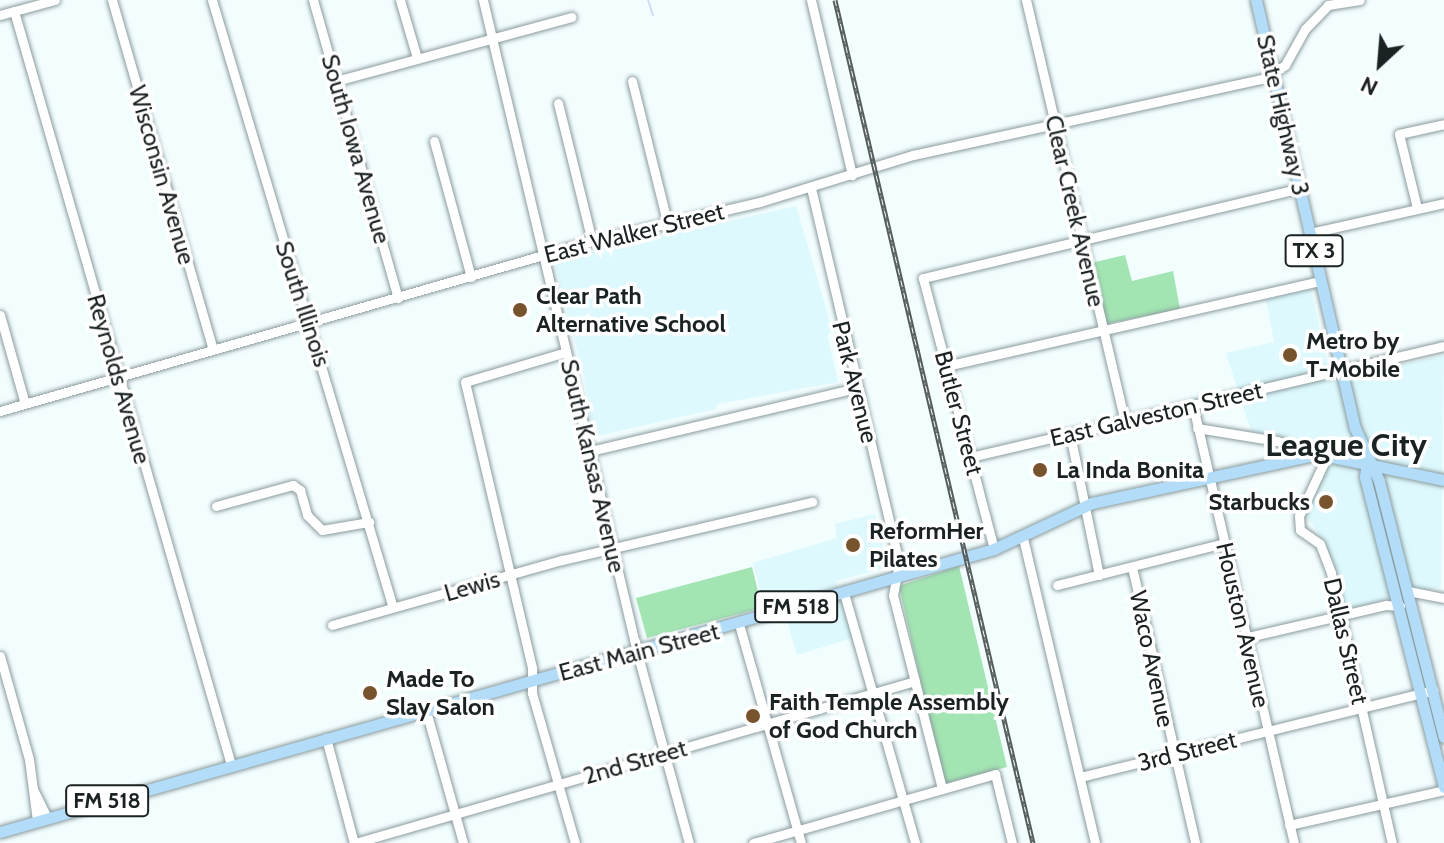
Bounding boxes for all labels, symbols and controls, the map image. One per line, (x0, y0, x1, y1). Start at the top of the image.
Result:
north arrow (1340, 24, 1420, 104)
street label: State Highway 3 (1251, 32, 1315, 198)
street label: South Iowa Avenue (315, 51, 397, 247)
text: N (1356, 70, 1382, 102)
street label: Wisconsin Avenue (123, 82, 201, 268)
street label: Clear Creek Avenue (1039, 112, 1111, 310)
street label: East Walker Street (541, 197, 727, 269)
road number: TX 3 (1284, 233, 1344, 269)
street label: South Illinois (269, 238, 337, 370)
place label: Clear Path Alternative School (536, 282, 726, 338)
street label: Reynolds Avenue (81, 291, 157, 467)
marker: Clear Path Alternative School (511, 301, 529, 319)
street label: Park Avenue (826, 318, 884, 446)
place label: Metro by T-Mobile (1306, 327, 1400, 383)
marker: Metro by T-Mobile (1281, 346, 1299, 364)
street label: Butler Street (929, 348, 989, 478)
street label: South Kansas Avenue (554, 357, 632, 575)
street label: East Galveston Street (1047, 376, 1265, 452)
district label: League City (1265, 426, 1427, 464)
place label: La Inda Bonita (1056, 456, 1204, 484)
marker: La Inda Bonita (1031, 461, 1049, 479)
place label: Starbucks (1209, 488, 1310, 516)
marker: Starbucks (1317, 493, 1335, 511)
place label: ReformHer Pilates (869, 517, 983, 573)
marker: ReformHer Pilates (844, 536, 862, 554)
street label: Houston Avenue (1210, 540, 1276, 710)
street label: Lewis (441, 564, 503, 608)
street label: Dallas Street (1318, 575, 1374, 707)
street label: Waco Avenue (1123, 588, 1181, 730)
road number: FM 518 (754, 589, 838, 625)
street label: East Main Street (556, 617, 722, 687)
place label: Made To Slay Salon (386, 665, 495, 721)
marker: Made To Slay Salon (361, 684, 379, 702)
place label: Faith Temple Assembly of God Church (769, 688, 1009, 744)
marker: Faith Temple Assembly of God Church (744, 707, 762, 725)
street label: 3rd Street (1135, 725, 1239, 777)
street label: 2nd Street (580, 733, 690, 791)
road number: FM 518 (65, 783, 149, 819)

